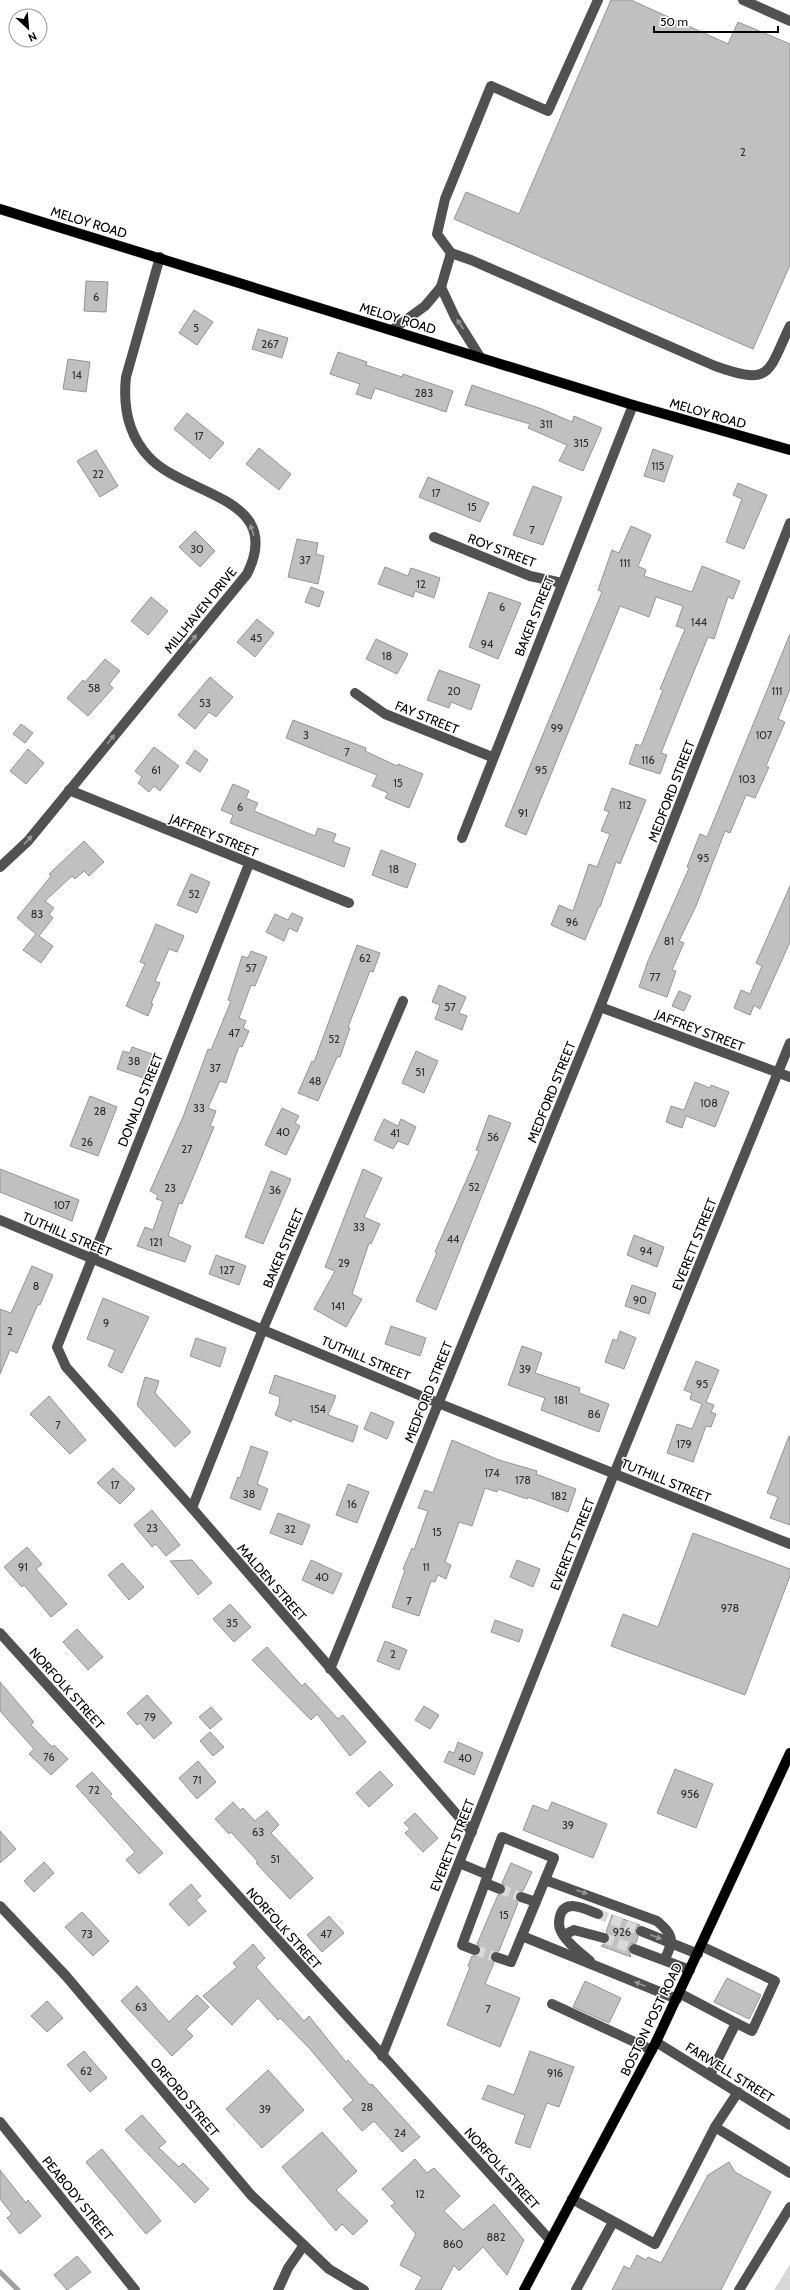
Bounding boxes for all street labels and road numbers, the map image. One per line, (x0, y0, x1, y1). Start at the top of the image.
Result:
street label: MELOY ROAD (49, 203, 129, 241)
street label: MELOY ROAD (358, 299, 438, 337)
street label: MELOY ROAD (668, 394, 748, 432)
street label: ROY STREET (466, 530, 538, 570)
street label: MILLHAVEN DRIVE (160, 564, 240, 656)
street label: BAKER STREET (511, 574, 557, 658)
street label: FAY STREET (393, 697, 461, 737)
street label: MEDFORD STREET (644, 738, 698, 844)
street label: JAFFREY STREET (167, 810, 261, 860)
street label: JAFFREY STREET (652, 1005, 747, 1054)
street label: MEDFORD STREET (523, 1039, 579, 1145)
street label: DONALD STREET (114, 1051, 166, 1149)
street label: EVERETT STREET (668, 1196, 720, 1292)
street label: BAKER STREET (259, 1206, 307, 1290)
street label: TUTHILL STREET (20, 1208, 114, 1260)
street label: TUTHILL STREET (319, 1332, 413, 1384)
street label: MEDFORD STREET (400, 1339, 456, 1445)
street label: TUTHILL STREET (619, 1455, 713, 1505)
street label: EVERETT STREET (546, 1496, 598, 1592)
street label: MALDEN STREET (234, 1540, 310, 1624)
street label: NORFOLK STREET (26, 1644, 108, 1732)
street label: EVERETT STREET (426, 1797, 478, 1893)
street label: NORFOLK STREET (243, 1884, 325, 1972)
street label: BOSTON POST ROAD (617, 1960, 685, 2078)
street label: FARWELL STREET (683, 2038, 777, 2106)
street label: ORFORD STREET (147, 2054, 223, 2140)
street label: NORFOLK STREET (461, 2124, 543, 2212)
street label: PEABODY STREET (39, 2153, 117, 2243)

